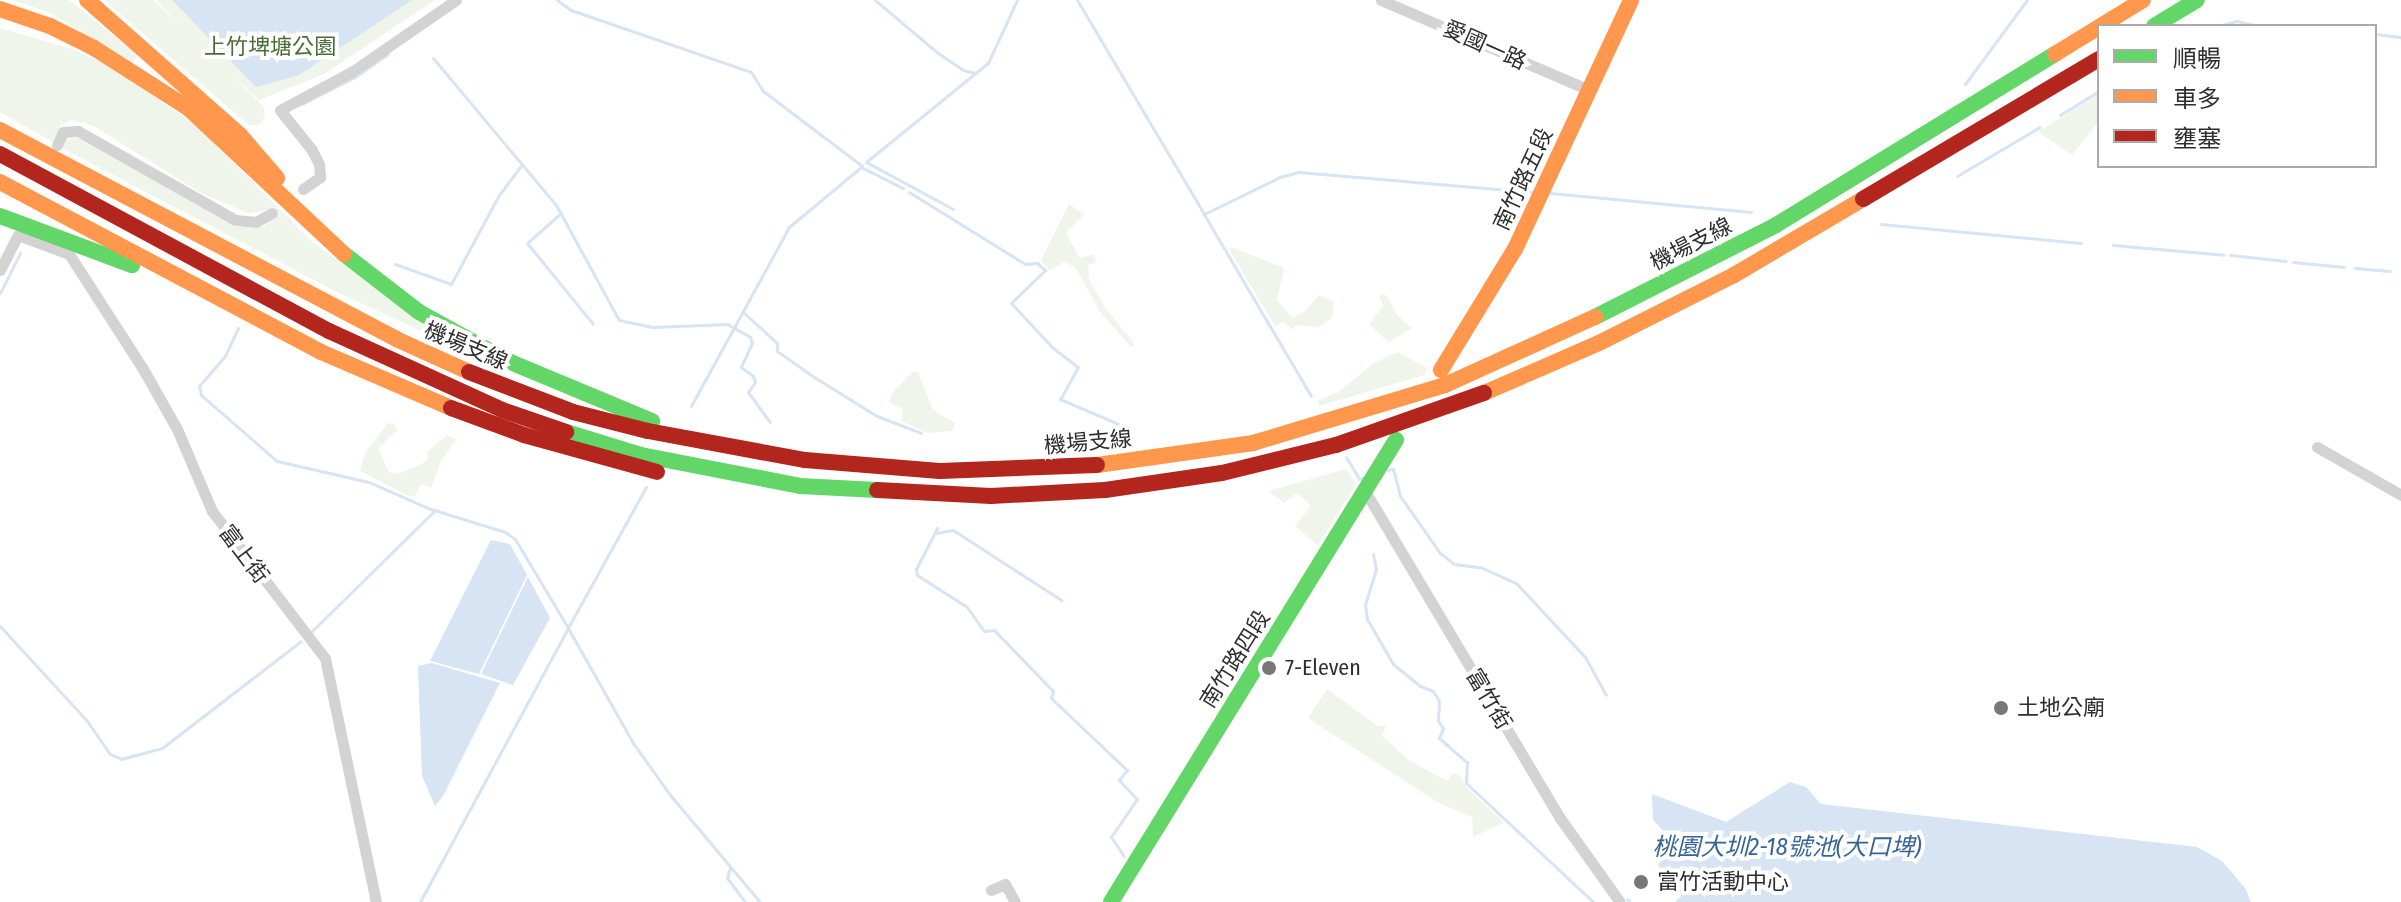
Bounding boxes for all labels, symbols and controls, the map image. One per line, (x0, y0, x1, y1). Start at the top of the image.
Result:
street label: 愛國一路 (1439, 15, 1531, 75)
legend (2097, 24, 2377, 168)
park label: 上竹埤塘公園 (204, 34, 336, 60)
text: 順暢 (2173, 45, 2221, 73)
text: 車多 (2173, 85, 2221, 113)
street label: 南竹路五段 (1488, 124, 1558, 234)
text: 壅塞 (2173, 125, 2221, 153)
street label: 機場支線 (1646, 212, 1736, 276)
street label: 機場支線 (420, 317, 512, 375)
street label: 機場支線 (1043, 425, 1133, 459)
street label: 富上街 (214, 520, 274, 588)
street label: 南竹路四段 (1195, 605, 1275, 713)
place label: 7-Eleven (1285, 655, 1361, 681)
marker: 7-Eleven (1260, 659, 1278, 677)
street label: 富竹街 (1461, 664, 1517, 734)
place label: 土地公廟 (2017, 695, 2105, 721)
marker: 土地公廟 (1992, 699, 2010, 717)
water label: 桃園大圳2-18號池(大口埤) (1653, 834, 1921, 862)
place label: 富竹活動中心 (1657, 869, 1789, 895)
marker: 富竹活動中心 (1632, 873, 1650, 891)

